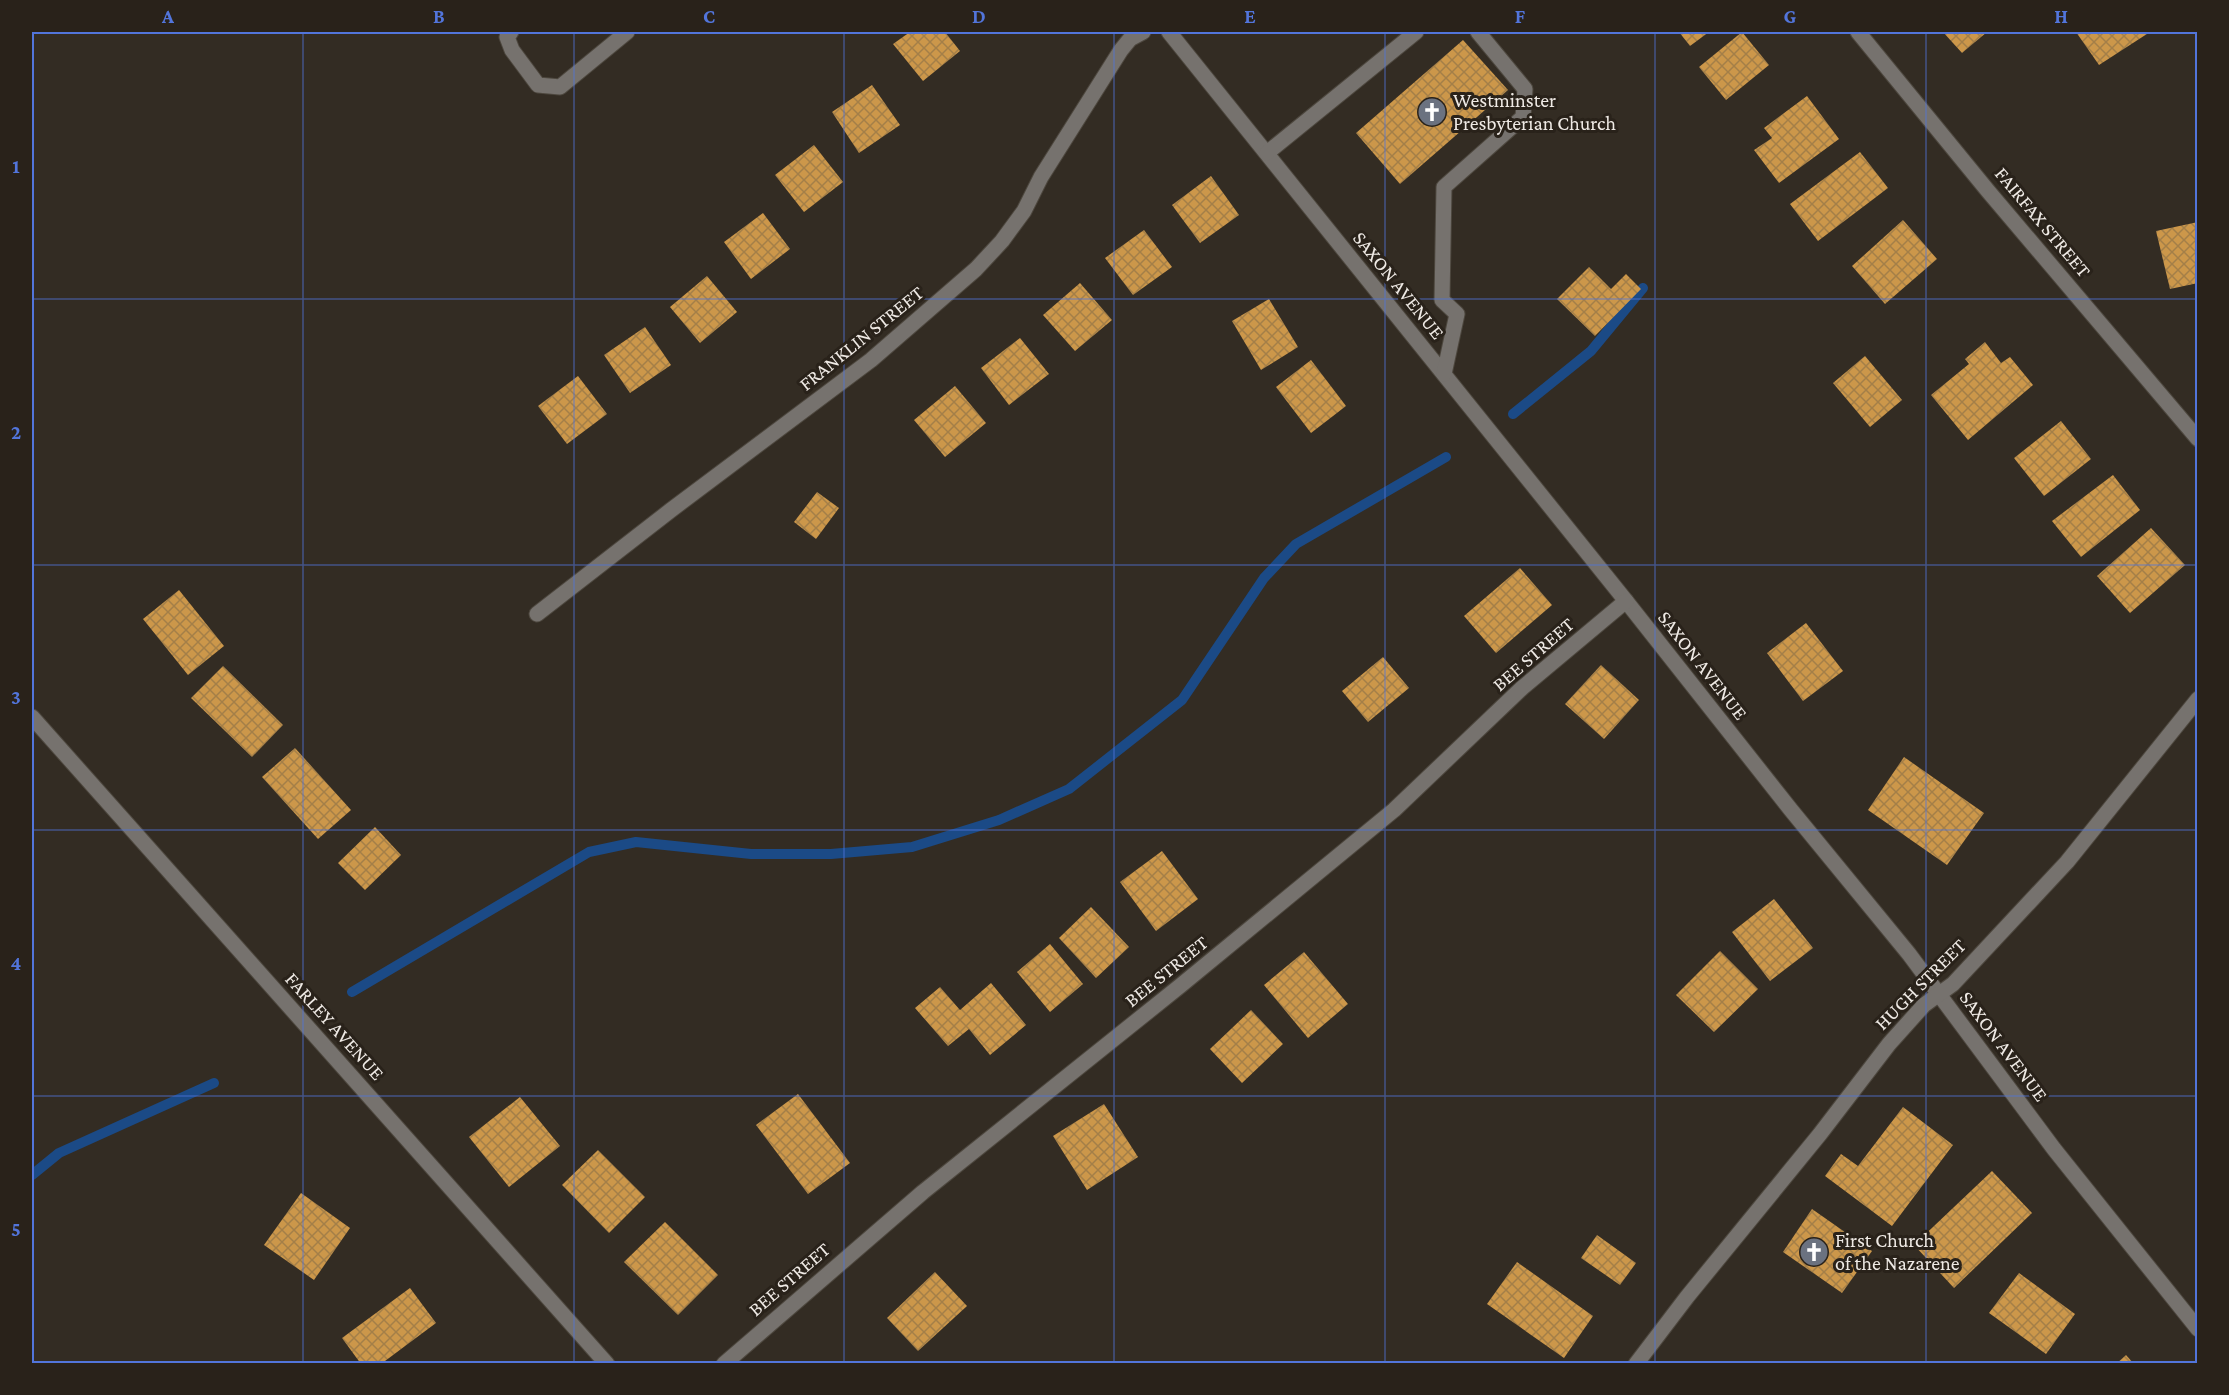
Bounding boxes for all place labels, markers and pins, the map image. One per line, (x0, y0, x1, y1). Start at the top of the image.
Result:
place label: Westminster Presbyterian Church (1453, 89, 1616, 135)
church icon: Westminster Presbyterian Church (1416, 96, 1448, 128)
place label: First Church of the Nazarene (1835, 1229, 1960, 1274)
church icon: First Church of the Nazarene (1798, 1236, 1830, 1268)

